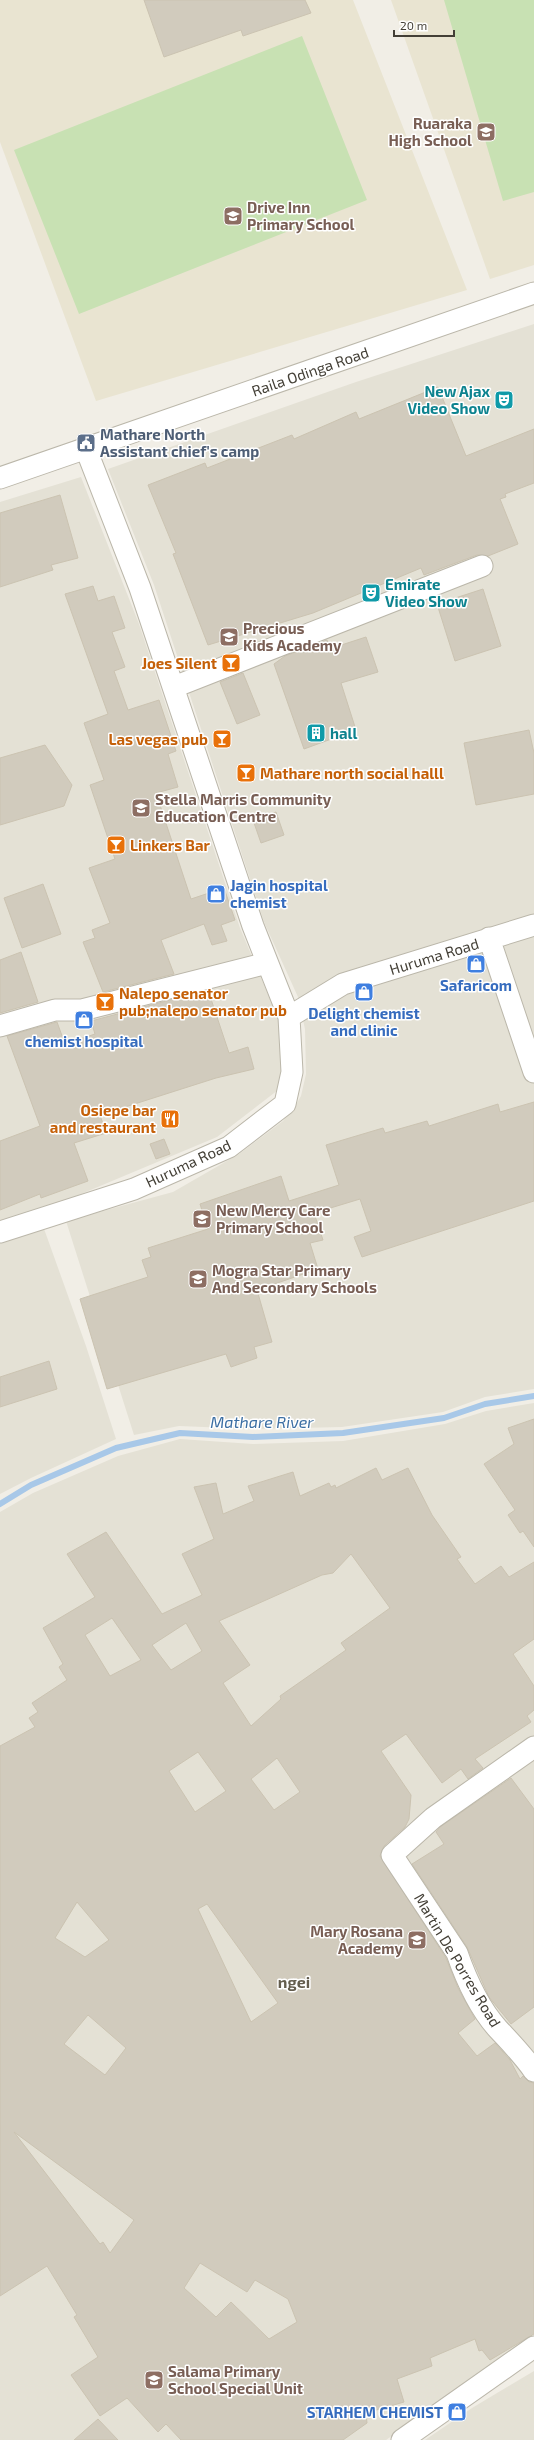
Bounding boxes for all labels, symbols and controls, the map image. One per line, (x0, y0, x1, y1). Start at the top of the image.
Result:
scale bar (394, 12, 454, 38)
text: 20 m (400, 18, 427, 32)
place label: Ruaraka High School (388, 114, 472, 149)
school or university icon: Ruaraka High School (475, 121, 497, 143)
place label: Drive Inn Primary School (247, 198, 355, 234)
school or university icon: Drive Inn Primary School (222, 205, 244, 227)
street label: Raila Odinga Road (249, 343, 371, 399)
place label: New Ajax Video Show (407, 382, 490, 417)
theatre icon: New Ajax Video Show (493, 389, 515, 411)
place label: Mathare North Assistant chief's camp (100, 425, 259, 460)
public building icon: Mathare North Assistant chief's camp (75, 432, 97, 454)
place label: Emirate Video Show (385, 575, 468, 610)
theatre icon: Emirate Video Show (360, 582, 382, 604)
place label: Precious Kids Academy (243, 619, 342, 655)
school or university icon: Precious Kids Academy (218, 626, 240, 648)
bar icon: Joes Silent (220, 652, 242, 674)
place label: Joes Silent (141, 654, 217, 672)
building icon: hall (305, 722, 327, 744)
place label: hall (330, 724, 357, 742)
bar icon: Las vegas pub (211, 728, 233, 750)
place label: Las vegas pub (109, 730, 208, 748)
bar icon: Mathare north social halll (235, 762, 257, 784)
place label: Mathare north social halll (260, 764, 444, 782)
place label: Stella Marris Community Education Centre (155, 790, 332, 825)
school or university icon: Stella Marris Community Education Centre (130, 797, 152, 819)
bar icon: Linkers Bar (105, 834, 127, 856)
place label: Linkers Bar (130, 836, 211, 854)
place label: Jagin hospital chemist (230, 876, 328, 911)
shop icon: Jagin hospital chemist (205, 883, 227, 905)
street label: Huruma Road (387, 934, 481, 978)
shop icon: Safaricom (465, 953, 487, 975)
place label: Safaricom (440, 976, 512, 994)
shop icon: Delight chemist and clinic (353, 981, 375, 1003)
place label: Nalepo senator pub;nalepo senator pub (119, 984, 287, 1019)
bar icon: Nalepo senator pub;nalepo senator pub (94, 991, 116, 1013)
place label: Delight chemist and clinic (308, 1004, 420, 1039)
shop icon: chemist hospital (73, 1009, 95, 1031)
place label: chemist hospital (25, 1032, 143, 1050)
place label: Osiepe bar and restaurant (50, 1101, 157, 1136)
restaurant icon: Osiepe bar and restaurant (159, 1108, 181, 1130)
street label: Huruma Road (142, 1135, 234, 1191)
place label: New Mercy Care Primary School (216, 1201, 331, 1237)
school or university icon: New Mercy Care Primary School (191, 1208, 213, 1230)
place label: Mogra Star Primary And Secondary Schools (212, 1261, 377, 1297)
school or university icon: Mogra Star Primary And Secondary Schools (187, 1268, 209, 1290)
water label: Mathare River (210, 1412, 314, 1431)
street label: Martin De Porres Road (411, 1890, 505, 2030)
place label: Mary Rosana Academy (310, 1922, 404, 1958)
school or university icon: Mary Rosana Academy (406, 1929, 428, 1951)
district label: ngei (278, 1972, 310, 1991)
place label: Salama Primary School Special Unit (168, 2362, 303, 2397)
school or university icon: Salama Primary School Special Unit (143, 2369, 165, 2391)
shop icon: STARHEM CHEMIST (446, 2401, 468, 2423)
place label: STARHEM CHEMIST (307, 2403, 443, 2421)

